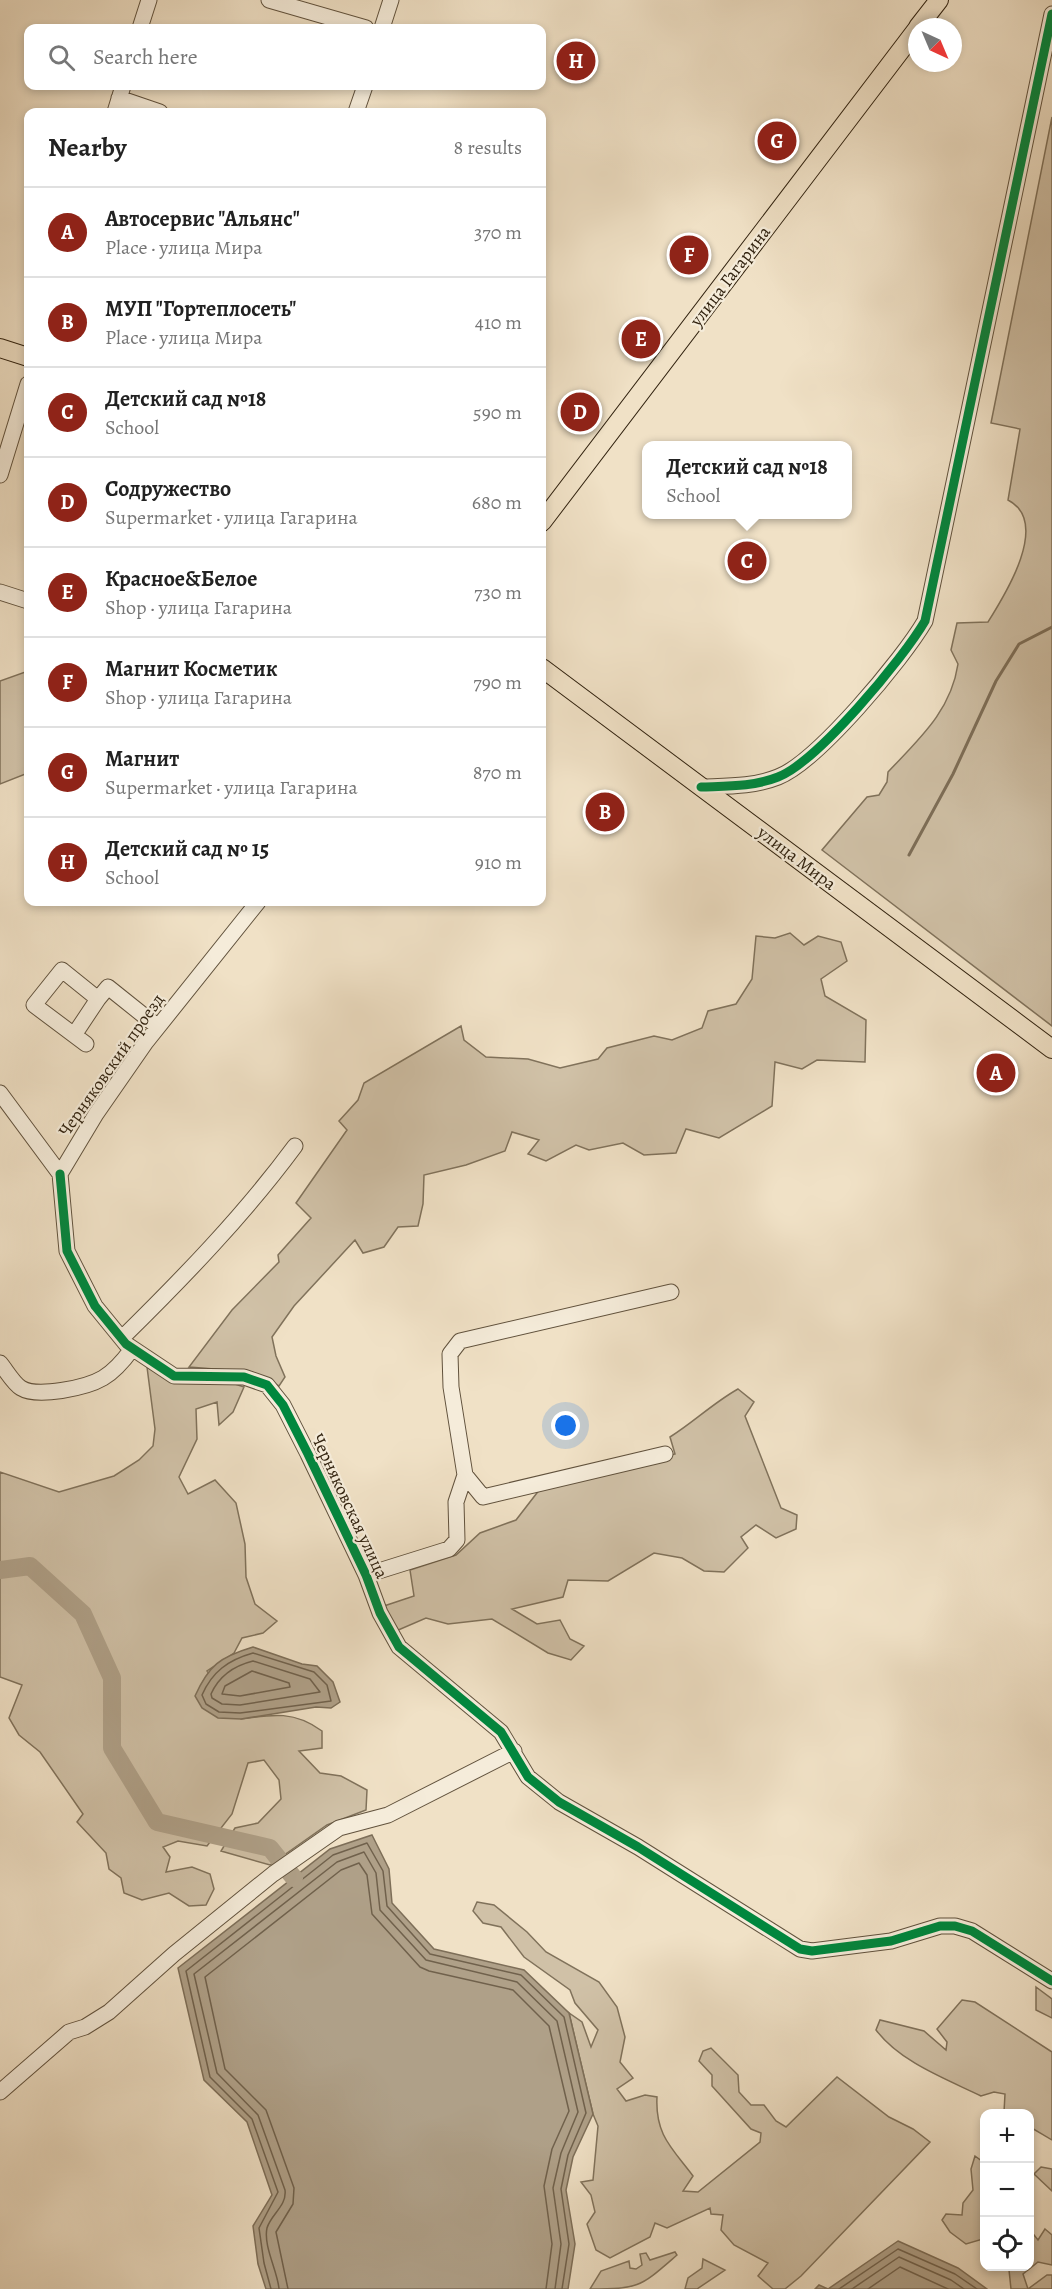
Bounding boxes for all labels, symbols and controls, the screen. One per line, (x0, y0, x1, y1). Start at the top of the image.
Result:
north arrow (908, 18, 962, 72)
search box (24, 24, 546, 90)
pin: H (556, 38, 596, 84)
icon: search (45, 41, 78, 74)
text: Search here (93, 42, 198, 72)
pin: G (758, 118, 796, 164)
text: Nearby (48, 130, 127, 165)
text: 8 results (454, 134, 522, 161)
text: Автосервис "Альянс" (105, 204, 300, 234)
text: A (61, 219, 74, 246)
text: 370 m (474, 219, 522, 246)
street label: улица Гагарина (684, 220, 776, 332)
pin: F (670, 232, 708, 278)
text: Place · улица Мира (105, 234, 262, 261)
text: МУП "Гортеплосеть" (105, 294, 296, 324)
text: B (61, 309, 74, 336)
text: 410 m (475, 309, 522, 336)
pin: E (622, 316, 660, 362)
text: Place · улица Мира (105, 324, 262, 351)
text: Детский сад №18 (105, 384, 266, 414)
pin: D (560, 390, 600, 434)
text: C (61, 399, 74, 426)
text: 590 m (473, 399, 522, 426)
text: School (105, 414, 159, 441)
popup (642, 441, 852, 519)
text: Детский сад №18 (666, 452, 828, 482)
text: Содружество (105, 474, 231, 504)
text: School (666, 482, 720, 509)
text: D (61, 489, 74, 516)
text: 680 m (472, 489, 522, 516)
text: Supermarket · улица Гагарина (105, 504, 358, 531)
pin: C (728, 538, 766, 584)
text: Красное&Белое (105, 564, 257, 594)
text: E (62, 579, 73, 606)
text: 730 m (474, 579, 522, 606)
text: Shop · улица Гагарина (105, 594, 292, 621)
text: Магнит Косметик (105, 654, 278, 684)
text: F (62, 669, 73, 696)
text: 790 m (473, 669, 522, 696)
text: Shop · улица Гагарина (105, 684, 292, 711)
text: Магнит (105, 744, 179, 774)
text: G (61, 759, 74, 786)
text: 870 m (473, 759, 522, 786)
text: Supermarket · улица Гагарина (105, 774, 358, 801)
pin: B (586, 790, 624, 834)
street label: улица Мира (752, 820, 842, 896)
text: Детский сад № 15 (105, 834, 269, 864)
text: H (60, 849, 75, 876)
text: 910 m (475, 849, 522, 876)
text: School (105, 864, 159, 891)
street label: Черняковский проезд (53, 989, 169, 1141)
pin: A (976, 1050, 1016, 1096)
your location (551, 1411, 580, 1440)
street label: Черняковская улица (306, 1430, 394, 1583)
map controls (980, 2109, 1034, 2271)
button: + (980, 2109, 1034, 2163)
button: − (980, 2163, 1034, 2217)
button: locate (980, 2217, 1034, 2271)

